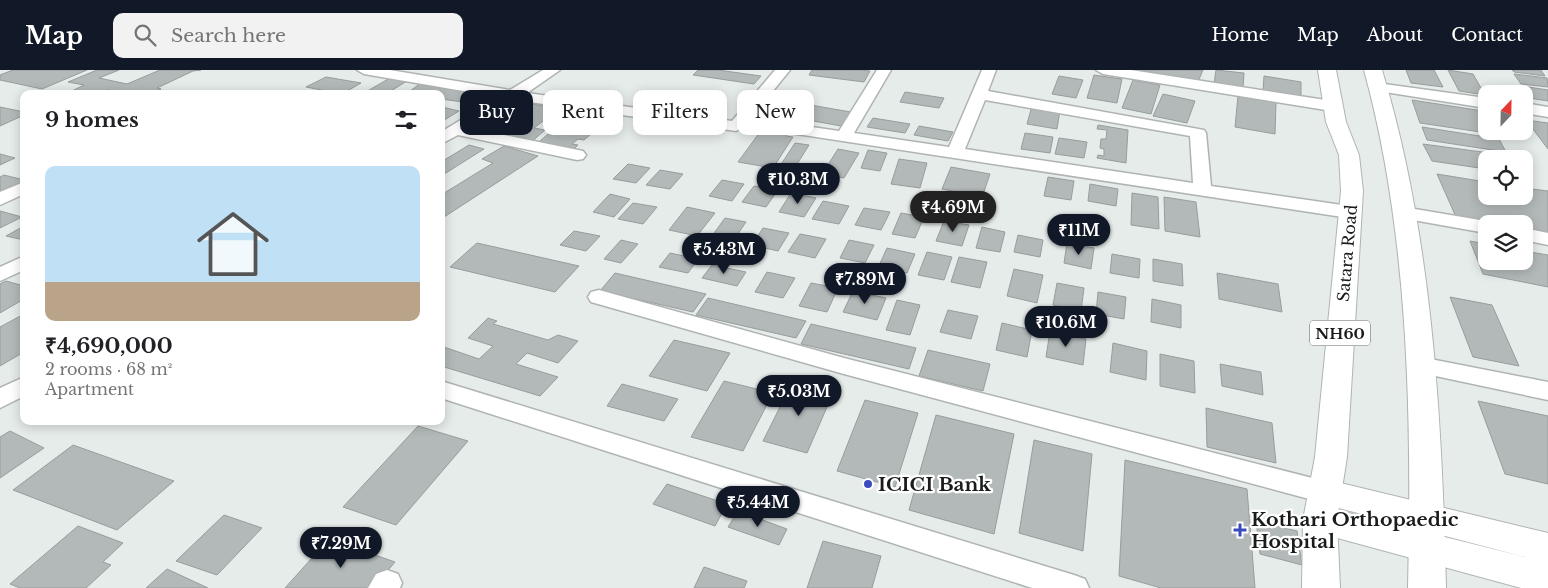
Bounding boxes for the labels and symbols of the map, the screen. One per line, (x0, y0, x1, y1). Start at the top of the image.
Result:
north arrow (1478, 85, 1532, 140)
pin: ₹10.3M (757, 162, 839, 205)
pin: ₹4.69M (912, 190, 994, 233)
street label: Satara Road (1333, 203, 1361, 302)
pin: ₹11M (1049, 214, 1109, 256)
pin: ₹5.43M (683, 232, 765, 275)
pin: ₹7.89M (824, 262, 906, 305)
pin: ₹10.6M (1025, 306, 1107, 348)
road number: NH60 (1310, 320, 1370, 346)
pin: ₹5.03M (758, 374, 840, 417)
place label: ICICI Bank (878, 473, 991, 496)
marker: ICICI Bank (862, 478, 874, 490)
pin: ₹5.44M (717, 486, 799, 528)
place label: Kothari Orthopaedic Hospital (1251, 508, 1459, 553)
marker: Kothari Orthopaedic Hospital (1233, 523, 1247, 537)
pin: ₹7.29M (300, 526, 382, 569)

